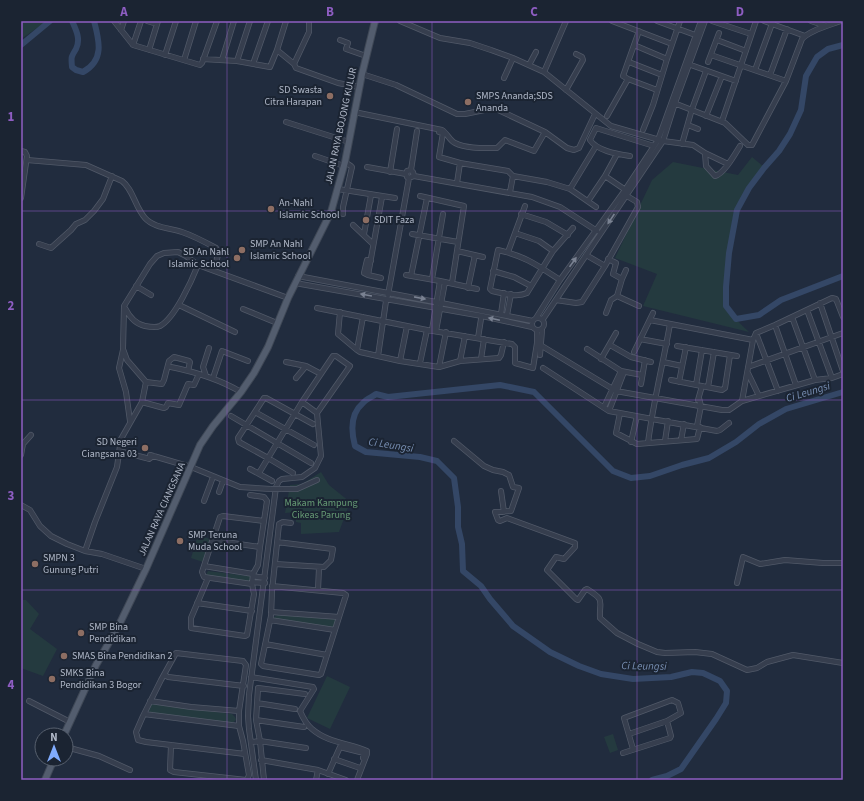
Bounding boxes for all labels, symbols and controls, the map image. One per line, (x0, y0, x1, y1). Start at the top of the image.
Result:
text: A (119, 3, 128, 21)
text: B (326, 3, 334, 21)
text: C (530, 3, 538, 21)
text: D (736, 3, 744, 21)
street label: JALAN RAYA BOJONG KULUR (322, 66, 360, 186)
place label: SD Swasta Citra Harapan (264, 83, 322, 109)
place label: SMPS Ananda;SDS Ananda (476, 89, 553, 115)
marker: SD Swasta Citra Harapan (325, 91, 335, 101)
marker: SMPS Ananda;SDS Ananda (463, 97, 473, 107)
text: 1 (8, 108, 15, 126)
place label: An-Nahl Islamic School (279, 196, 340, 222)
marker: An-Nahl Islamic School (266, 204, 276, 214)
place label: SDIT Faza (374, 213, 414, 227)
one-way arrow (607, 214, 615, 224)
marker: SDIT Faza (361, 215, 371, 225)
place label: SMP An Nahl Islamic School (250, 237, 311, 263)
place label: SD An Nahl Islamic School (169, 245, 229, 271)
marker: SMP An Nahl Islamic School (237, 245, 247, 255)
marker: SD An Nahl Islamic School (232, 253, 242, 263)
one-way arrow (569, 257, 577, 267)
one-way arrow (360, 292, 372, 298)
one-way arrow (413, 296, 426, 302)
text: 2 (8, 297, 15, 315)
one-way arrow (488, 315, 500, 321)
water label: Ci Leungsi (784, 378, 832, 406)
water label: Ci Leungsi (367, 434, 415, 456)
place label: SD Negeri Ciangsana 03 (82, 435, 137, 461)
marker: SD Negeri Ciangsana 03 (140, 443, 150, 453)
street label: JALAN RAYA CIANGSANA (135, 459, 189, 558)
text: 3 (8, 487, 15, 505)
park label: Makam Kampung Cikeas Parung (284, 496, 358, 522)
place label: SMP Teruna Muda School (188, 528, 242, 554)
marker: SMP Teruna Muda School (175, 536, 185, 546)
place label: SMPN 3 Gunung Putri (43, 551, 98, 577)
marker: SMPN 3 Gunung Putri (30, 559, 40, 569)
place label: SMP Bina Pendidikan (89, 620, 136, 646)
marker: SMP Bina Pendidikan (76, 628, 86, 638)
place label: SMAS Bina Pendidikan 2 (72, 649, 172, 663)
marker: SMAS Bina Pendidikan 2 (59, 651, 69, 661)
water label: Ci Leungsi (621, 658, 667, 674)
place label: SMKS Bina Pendidikan 3 Bogor (60, 666, 142, 692)
marker: SMKS Bina Pendidikan 3 Bogor (47, 674, 57, 684)
text: 4 (8, 676, 15, 694)
north arrow (34, 727, 74, 767)
text: N (50, 730, 58, 745)

